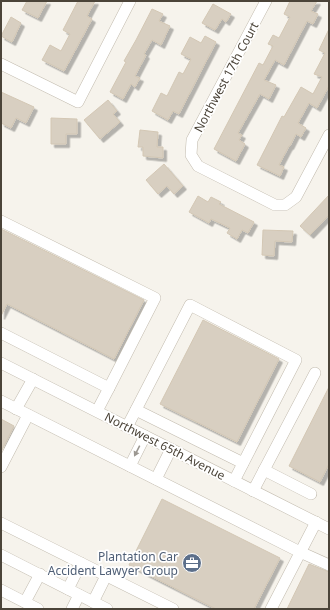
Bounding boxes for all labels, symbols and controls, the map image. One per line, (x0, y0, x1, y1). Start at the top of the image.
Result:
street label: Northwest 17th Court (190, 18, 263, 135)
street label: Northwest 65th Avenue (102, 408, 228, 484)
one-way arrow (134, 445, 141, 457)
place label: Plantation Car Accident Lawyer Group (48, 548, 178, 579)
office icon: Plantation Car Accident Lawyer Group (181, 552, 203, 574)

